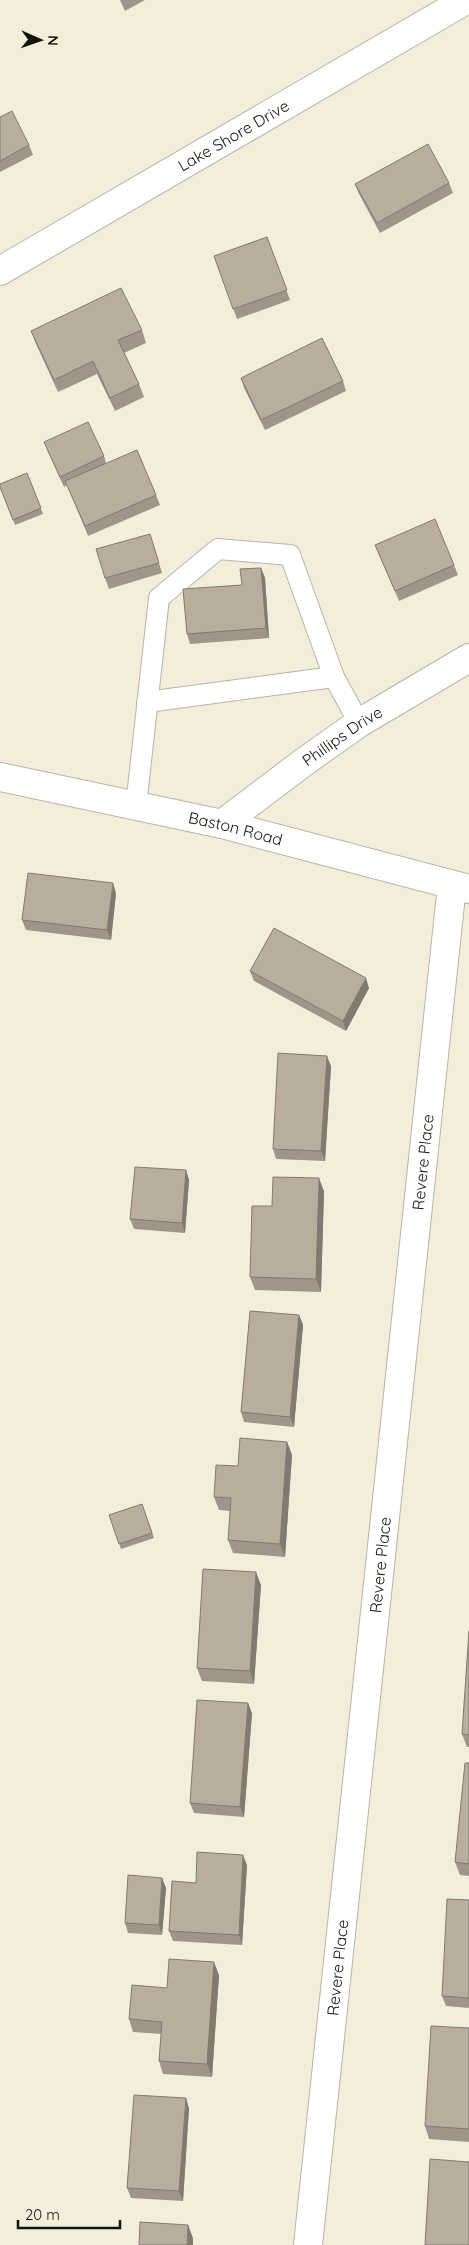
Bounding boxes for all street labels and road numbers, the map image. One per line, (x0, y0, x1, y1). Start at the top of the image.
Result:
street label: Lake Shore Drive (174, 95, 293, 175)
street label: Phillips Drive (298, 702, 386, 770)
street label: Baston Road (187, 807, 285, 849)
street label: Revere Place (408, 1113, 438, 1211)
street label: Revere Place (365, 1516, 395, 1614)
street label: Revere Place (322, 1918, 352, 2017)

